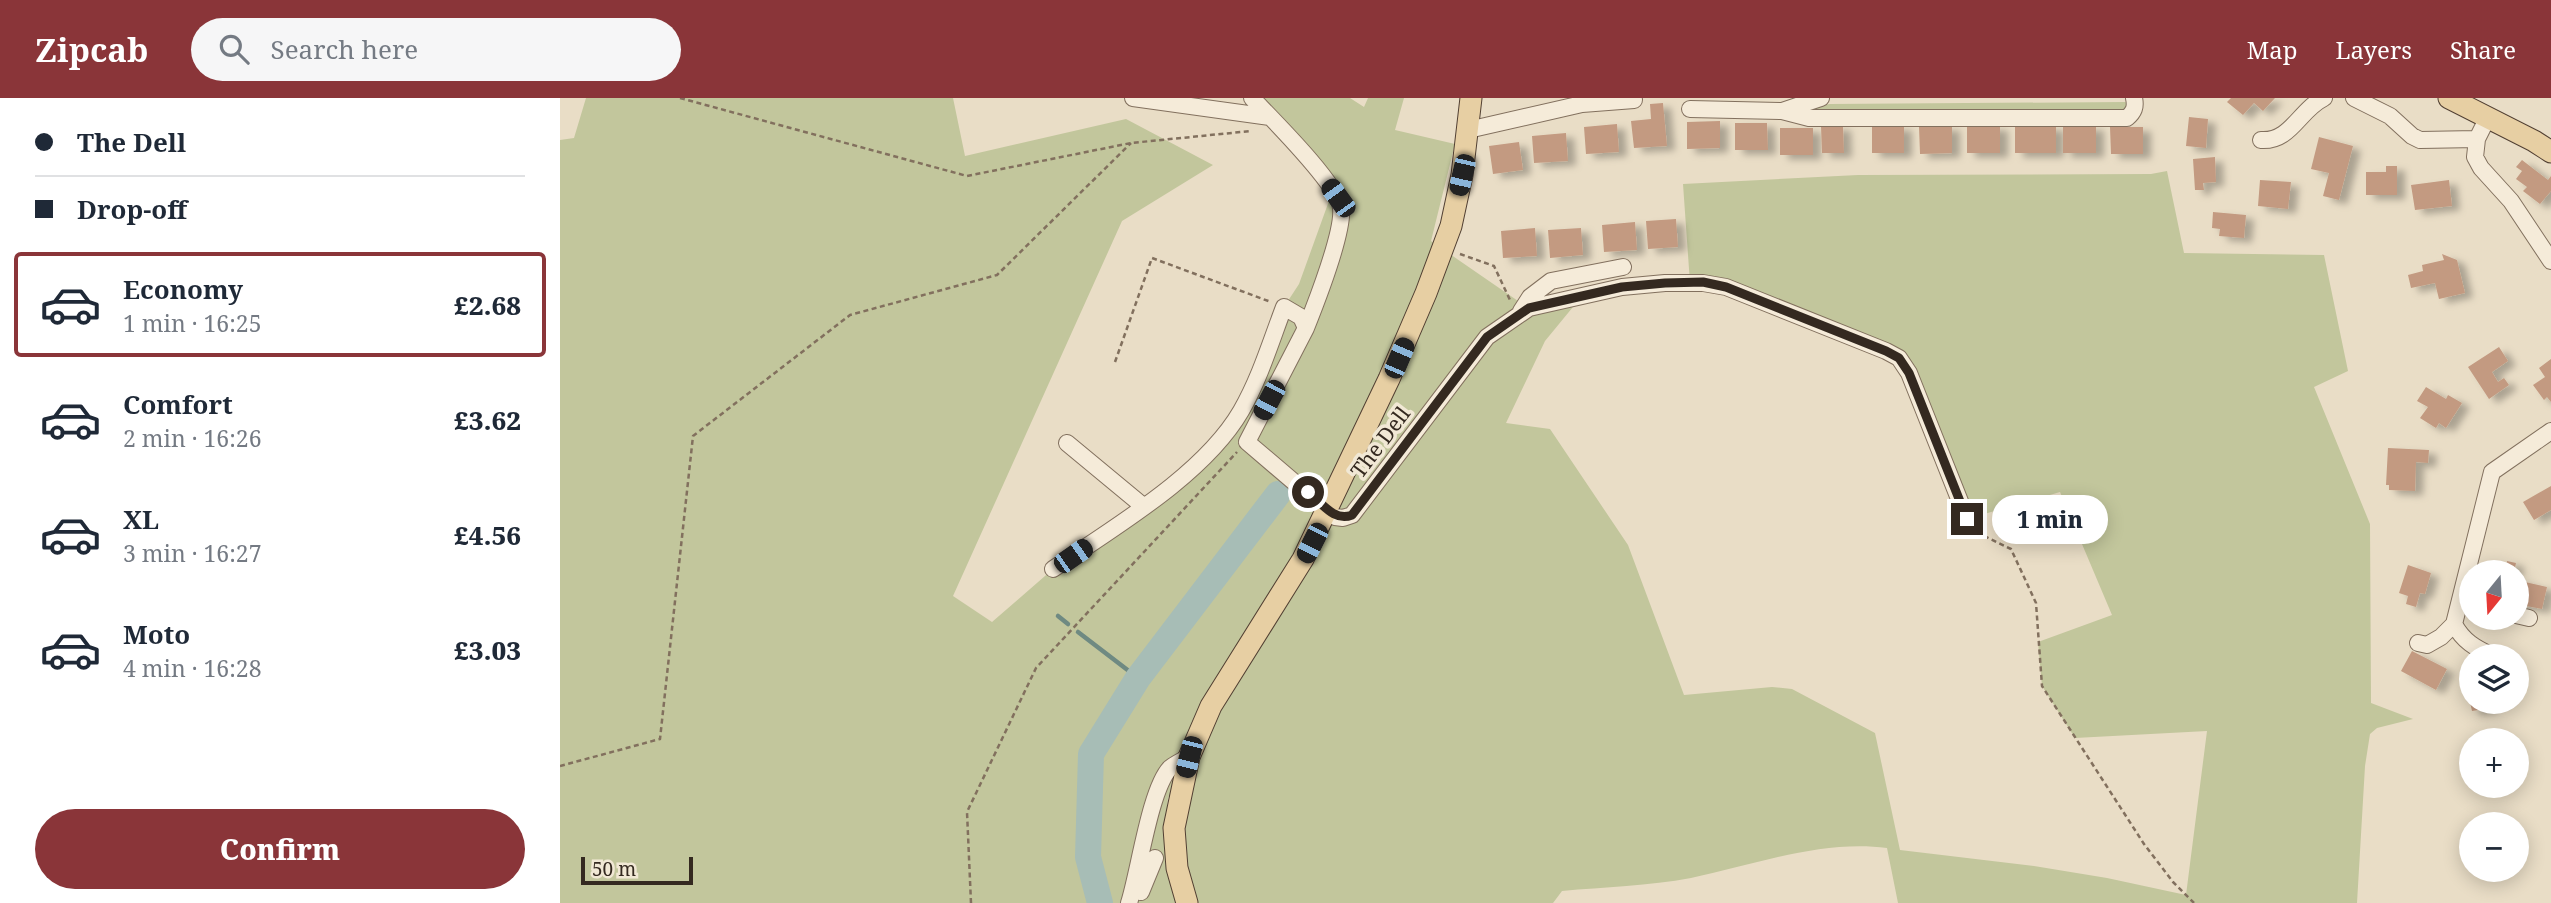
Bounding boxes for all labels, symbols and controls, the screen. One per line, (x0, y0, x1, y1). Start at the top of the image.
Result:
search box (191, 18, 681, 81)
text: Zipcab (35, 27, 149, 72)
icon: search (215, 30, 253, 68)
text: Search here (271, 31, 418, 67)
text: Map (2247, 33, 2298, 66)
text: Layers (2336, 33, 2412, 66)
text: Share (2450, 33, 2516, 66)
text: The Dell (77, 124, 186, 160)
car (1448, 152, 1477, 198)
car (1318, 175, 1359, 221)
text: Drop-off (77, 191, 187, 227)
text: Economy (123, 271, 243, 307)
icon: car (39, 273, 102, 336)
text: £2.68 (454, 287, 521, 323)
text: 1 min · 16:25 (123, 307, 261, 339)
car (1382, 335, 1417, 381)
car (1250, 377, 1289, 423)
text: Comfort (123, 386, 233, 422)
icon: car (39, 388, 102, 451)
street label: The Dell (1344, 400, 1416, 483)
text: £3.62 (454, 402, 521, 438)
text: 2 min · 16:26 (123, 422, 261, 454)
route start (1292, 476, 1324, 508)
callout: 1 min (1992, 494, 2107, 544)
text: XL (123, 501, 159, 537)
icon: car (39, 503, 102, 566)
route end (1951, 503, 1983, 535)
text: 1 min (2017, 503, 2083, 535)
text: £4.56 (454, 517, 521, 553)
car (1294, 520, 1331, 566)
car (1050, 535, 1097, 577)
text: 3 min · 16:27 (123, 537, 261, 569)
north arrow (2459, 560, 2529, 630)
map controls (2459, 560, 2529, 882)
text: Moto (123, 616, 190, 652)
icon: car (39, 618, 102, 681)
text: £3.03 (454, 632, 521, 668)
button: layers (2459, 644, 2529, 714)
text: 4 min · 16:28 (123, 652, 261, 684)
button: + (2459, 728, 2529, 798)
car (1174, 734, 1205, 780)
button: Confirm (35, 809, 525, 889)
button: − (2459, 812, 2529, 882)
scale bar (581, 854, 693, 886)
text: 50 m (592, 856, 636, 882)

